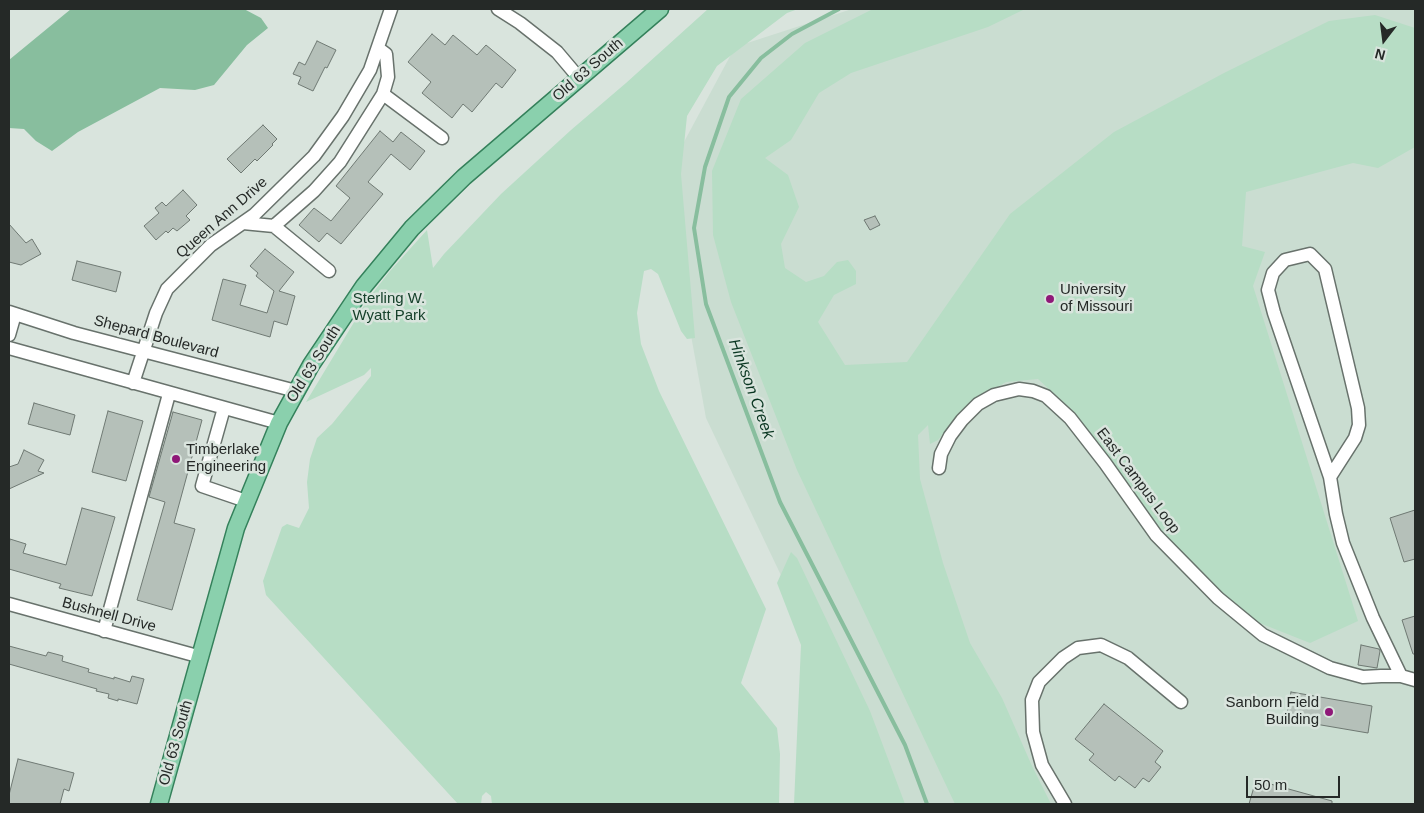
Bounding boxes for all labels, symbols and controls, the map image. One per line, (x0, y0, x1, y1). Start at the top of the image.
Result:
north arrow (1359, 15, 1409, 65)
street label: Old 63 South (549, 34, 627, 106)
text: N (1373, 45, 1387, 64)
street label: Queen Ann Drive (173, 173, 271, 263)
place label: University of Missouri (1060, 281, 1133, 316)
park label: Sterling W. Wyatt Park (352, 290, 426, 325)
marker: University of Missouri (1044, 293, 1056, 305)
street label: Shepard Boulevard (92, 312, 220, 362)
street label: Old 63 South (283, 322, 345, 406)
water label: Hinkson Creek (724, 336, 778, 442)
street label: East Campus Loop (1092, 425, 1184, 537)
place label: Timberlake Engineering (186, 441, 266, 476)
marker: Timberlake Engineering (170, 453, 182, 465)
street label: Bushnell Drive (60, 594, 158, 636)
place label: Sanborn Field Building (1226, 694, 1319, 729)
street label: Old 63 South (155, 698, 197, 788)
marker: Sanborn Field Building (1323, 706, 1335, 718)
scale bar (1249, 766, 1343, 798)
text: 50 m (1254, 776, 1287, 793)

